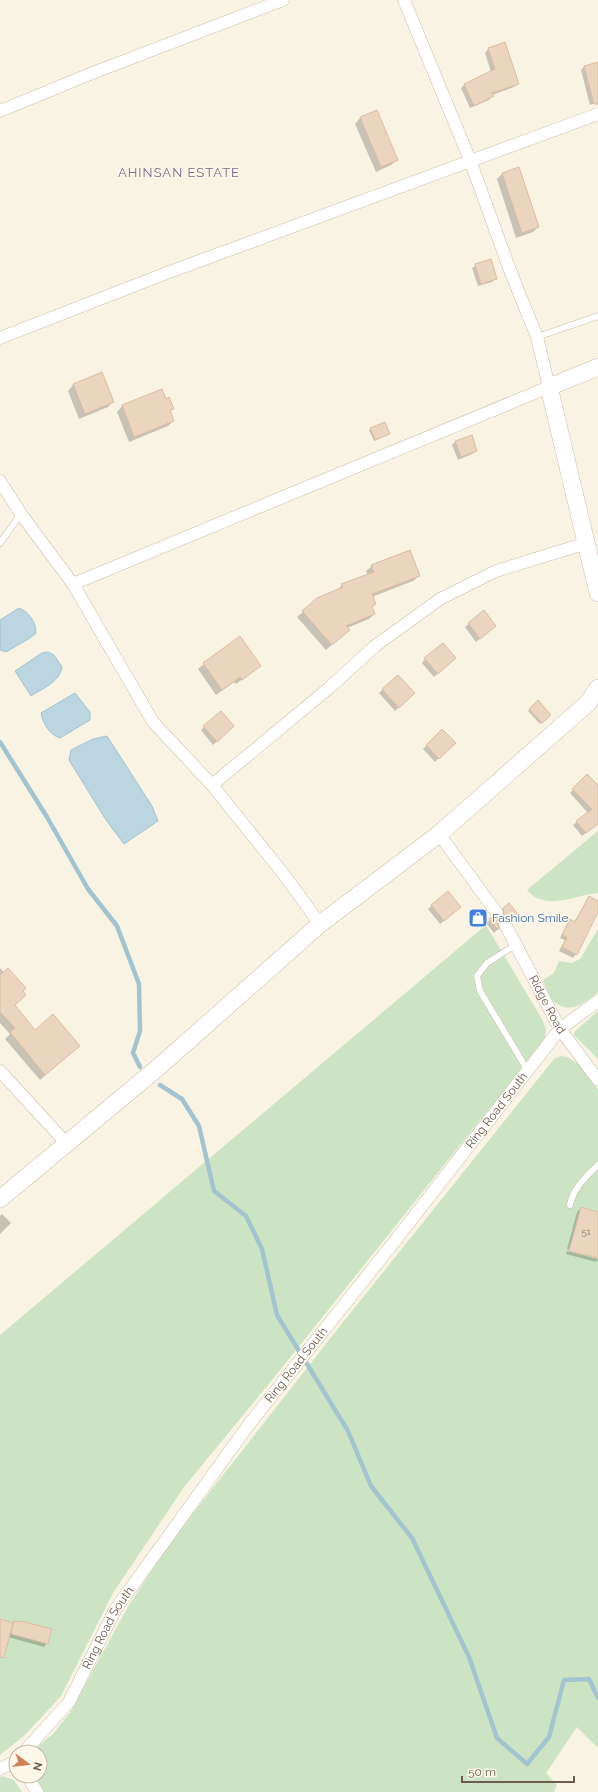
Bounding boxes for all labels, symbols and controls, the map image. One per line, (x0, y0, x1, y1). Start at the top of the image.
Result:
district label: AHINSAN ESTATE (118, 165, 240, 180)
shop icon: Fashion Smile (467, 907, 489, 929)
place label: Fashion Smile (492, 911, 569, 925)
street label: Ridge Road (526, 973, 568, 1037)
street label: Ring Road South (463, 1070, 531, 1151)
house number: 51 (581, 1226, 592, 1237)
street label: Ring Road South (262, 1324, 330, 1405)
street label: Ring Road South (80, 1584, 137, 1672)
north arrow (8, 1744, 48, 1784)
scale bar (462, 1758, 574, 1784)
text: N (30, 1761, 45, 1772)
text: 50 m (468, 1765, 496, 1779)

